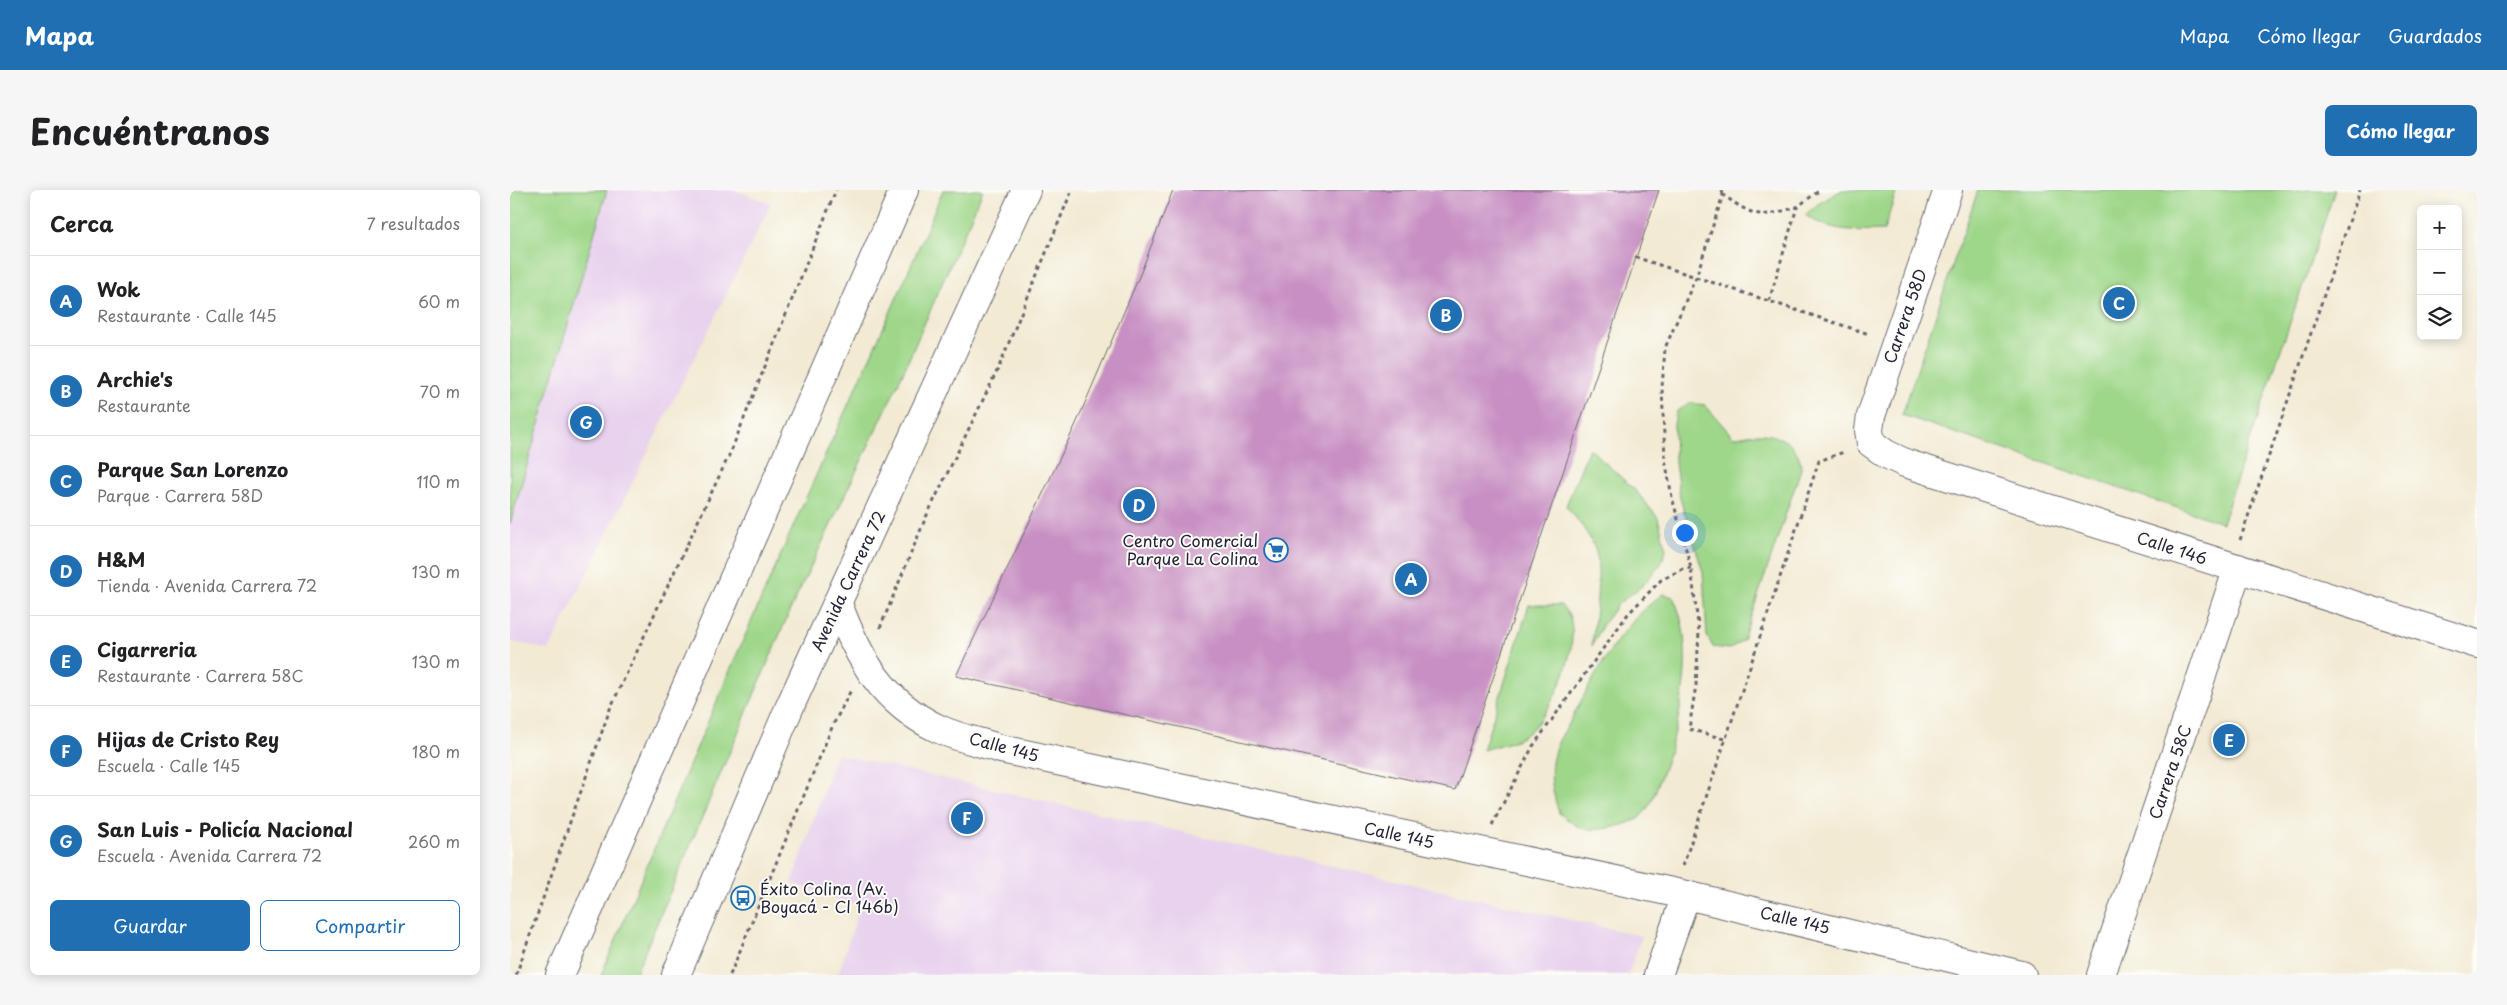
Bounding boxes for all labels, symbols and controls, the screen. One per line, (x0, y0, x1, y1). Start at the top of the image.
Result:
text: Mapa (25, 17, 94, 53)
text: Mapa (2180, 22, 2229, 49)
text: Cómo llegar (2257, 22, 2360, 49)
text: Guardados (2388, 22, 2482, 49)
text: Encuéntranos (30, 104, 270, 157)
button: Cómo llegar (2325, 105, 2477, 156)
map controls (2417, 205, 2462, 340)
button: + (2417, 205, 2462, 250)
text: Cerca (50, 207, 114, 239)
text: 7 resultados (367, 211, 460, 235)
button: − (2417, 250, 2462, 295)
street label: Carrera 58D (1877, 265, 1931, 366)
text: Wok (97, 275, 140, 303)
pin: C (2103, 284, 2135, 322)
text: A (60, 289, 72, 313)
text: 60 m (418, 289, 460, 313)
button: layers (2417, 295, 2462, 340)
pin: B (1430, 296, 1462, 334)
text: Restaurante · Calle 145 (97, 303, 277, 327)
text: Archie's (97, 365, 173, 393)
text: B (61, 379, 71, 403)
text: 70 m (420, 379, 460, 403)
text: Restaurante (97, 393, 191, 417)
pin: G (570, 403, 602, 441)
text: Parque San Lorenzo (97, 455, 288, 483)
text: C (60, 469, 72, 493)
text: 110 m (417, 469, 460, 493)
text: Parque · Carrera 58D (97, 483, 263, 507)
pin: D (1123, 486, 1155, 524)
street label: Avenida Carrera 72 (804, 506, 890, 655)
your location (1672, 520, 1698, 546)
street label: Calle 146 (2134, 524, 2211, 570)
place label: Centro Comercial Parque La Colina (1122, 528, 1258, 570)
supermarket icon: Centro Comercial Parque La Colina (1263, 537, 1289, 563)
text: H&M (97, 545, 145, 573)
text: D (60, 559, 72, 583)
text: 130 m (412, 559, 460, 583)
pin: A (1395, 560, 1427, 598)
text: Tienda · Avenida Carrera 72 (97, 573, 317, 597)
text: Cigarreria (97, 635, 197, 663)
text: E (61, 649, 71, 673)
text: 130 m (412, 649, 460, 673)
text: Restaurante · Carrera 58C (97, 663, 304, 687)
street label: Carrera 58C (2142, 721, 2196, 822)
pin: E (2213, 721, 2245, 759)
text: Hijas de Cristo Rey (97, 725, 279, 753)
street label: Calle 145 (967, 725, 1042, 767)
text: F (61, 739, 71, 763)
text: 180 m (412, 739, 460, 763)
text: Escuela · Calle 145 (97, 753, 240, 777)
pin: F (951, 799, 983, 837)
text: San Luis - Policía Nacional (97, 815, 353, 843)
street label: Calle 145 (1362, 815, 1437, 853)
text: G (59, 829, 73, 853)
text: 260 m (408, 829, 460, 853)
text: Escuela · Avenida Carrera 72 (97, 843, 322, 867)
place label: Éxito Colina (Av. Boyacá - Cl 146b) (760, 876, 899, 918)
bus stop icon: Éxito Colina (Av. Boyacá - Cl 146b) (730, 885, 756, 911)
street label: Calle 145 (1758, 899, 1833, 939)
button: Guardar (50, 900, 250, 951)
button: Compartir (260, 900, 460, 951)

